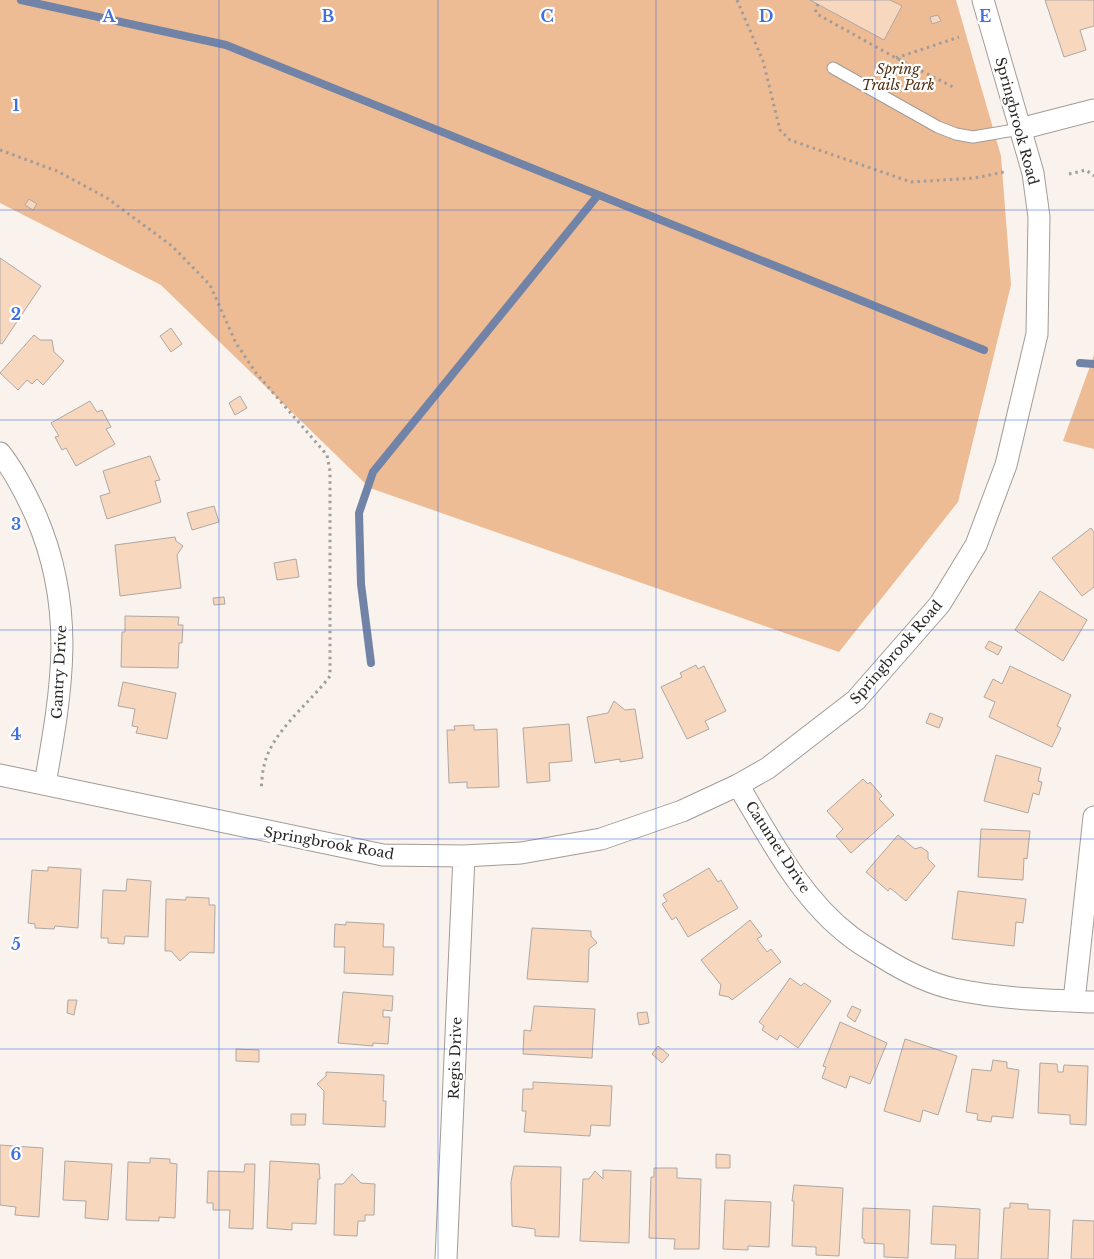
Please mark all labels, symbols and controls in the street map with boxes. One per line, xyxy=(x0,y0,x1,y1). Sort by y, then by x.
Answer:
text: A xyxy=(102,6,117,26)
text: B xyxy=(322,6,335,26)
text: C xyxy=(540,6,554,26)
text: D xyxy=(759,6,773,26)
text: E xyxy=(979,6,991,26)
street label: Springbrook Road xyxy=(991,55,1043,187)
park label: Spring Trails Park xyxy=(861,60,935,94)
text: 1 xyxy=(13,95,20,115)
text: 2 xyxy=(11,304,21,324)
text: 3 xyxy=(11,514,21,534)
street label: Springbrook Road xyxy=(846,596,946,708)
street label: Gantry Drive xyxy=(48,625,70,719)
text: 4 xyxy=(11,724,21,744)
street label: Catumet Drive xyxy=(742,798,814,896)
street label: Springbrook Road xyxy=(263,823,396,863)
text: 5 xyxy=(11,934,21,954)
street label: Regis Drive xyxy=(445,1016,465,1100)
text: 6 xyxy=(11,1144,22,1164)

